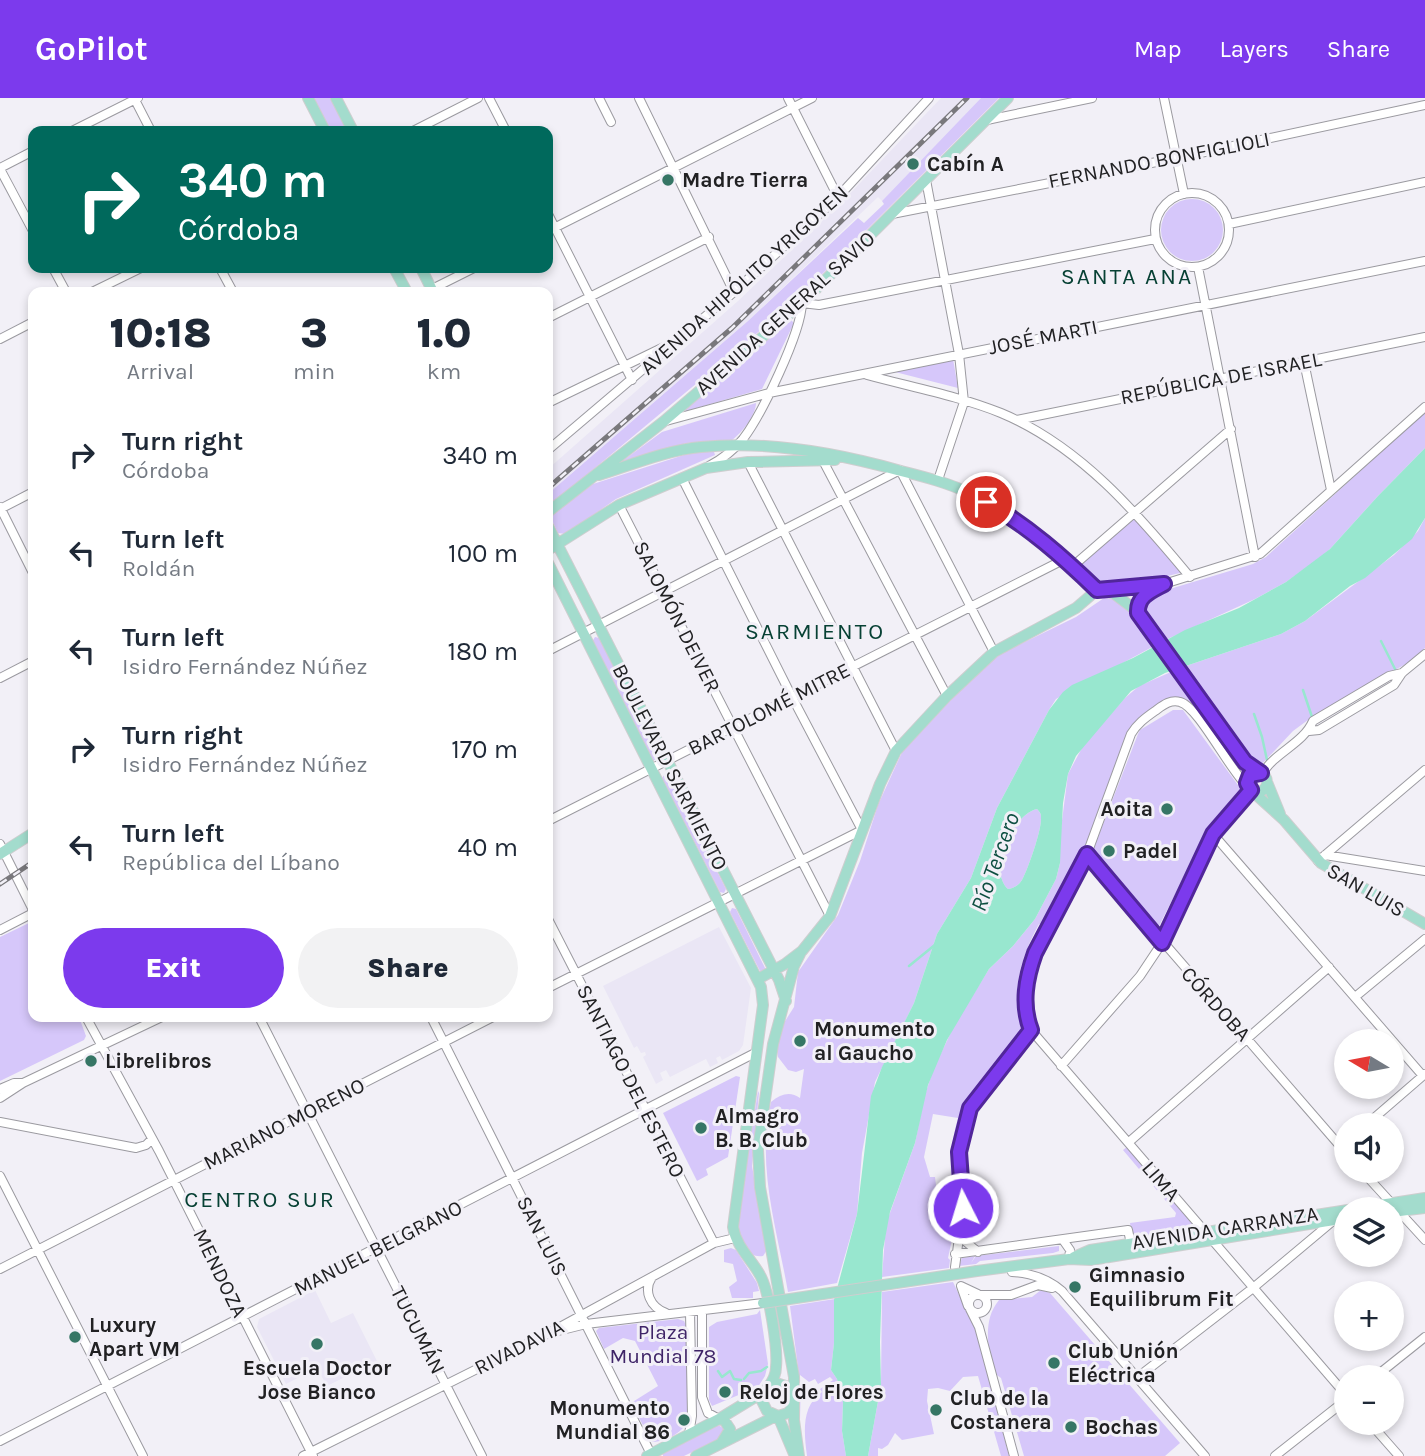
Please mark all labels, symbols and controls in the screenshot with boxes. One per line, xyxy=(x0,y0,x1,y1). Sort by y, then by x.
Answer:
text: GoPilot xyxy=(35,30,148,68)
text: Map xyxy=(1134,35,1182,63)
text: Layers xyxy=(1220,35,1289,63)
text: Share xyxy=(1327,35,1390,63)
street label: FERNANDO BONFIGLIOLI xyxy=(1046,127,1272,193)
text: 340 m xyxy=(178,152,328,209)
place label: Cabín A xyxy=(927,152,1004,176)
icon: right xyxy=(63,154,154,245)
marker: Cabín A xyxy=(905,156,921,172)
place label: Madre Tierra xyxy=(682,168,808,192)
marker: Madre Tierra xyxy=(660,172,676,188)
street label: AVENIDA HIPÓLITO YRIGOYEN xyxy=(635,180,853,380)
text: Córdoba xyxy=(178,211,300,248)
street label: AVENIDA GENERAL SAVIO xyxy=(690,226,880,400)
district label: SANTA ANA xyxy=(1061,263,1193,290)
text: 10:18 xyxy=(109,308,212,358)
text: 3 xyxy=(300,308,328,358)
text: 1.0 xyxy=(417,308,472,358)
street label: JOSÉ MARTI xyxy=(986,315,1100,359)
street label: REPÚBLICA DE ISRAEL xyxy=(1118,347,1324,409)
text: Arrival xyxy=(127,358,194,385)
text: min xyxy=(293,358,335,385)
text: km xyxy=(427,358,461,385)
text: Turn right xyxy=(122,426,243,457)
icon: right xyxy=(63,436,101,474)
text: 340 m xyxy=(442,440,518,471)
text: Córdoba xyxy=(122,457,209,484)
pin xyxy=(956,472,1016,532)
icon: arrive xyxy=(967,483,1005,521)
text: Turn left xyxy=(122,524,224,555)
icon: left xyxy=(63,534,101,572)
street label: SALOMÓN DEIVER xyxy=(628,537,726,697)
text: 100 m xyxy=(448,538,518,569)
text: Roldán xyxy=(122,555,195,582)
district label: SARMIENTO xyxy=(745,618,885,645)
text: Turn left xyxy=(122,622,224,653)
icon: left xyxy=(63,632,101,670)
text: 180 m xyxy=(448,636,518,667)
text: Isidro Fernández Núñez xyxy=(122,653,367,680)
street label: BARTOLOMÉ MITRE xyxy=(684,658,854,760)
street label: BOULEVARD SARMIENTO xyxy=(607,660,733,874)
text: Turn right xyxy=(122,720,243,751)
icon: right xyxy=(63,730,101,768)
text: 170 m xyxy=(451,734,518,765)
text: Isidro Fernández Núñez xyxy=(122,751,367,778)
place label: Aoita xyxy=(1101,797,1153,821)
marker: Aoita xyxy=(1159,801,1175,817)
water label: Río Tercero xyxy=(965,809,1025,915)
text: Turn left xyxy=(122,818,224,849)
icon: left xyxy=(63,828,101,866)
text: 40 m xyxy=(458,832,518,863)
place label: Padel xyxy=(1123,839,1178,863)
marker: Padel xyxy=(1101,843,1117,859)
text: República del Líbano xyxy=(122,849,340,876)
street label: SAN LUIS xyxy=(1323,858,1409,922)
button: Exit xyxy=(63,928,284,1008)
button: Share xyxy=(298,928,518,1008)
street label: CÓRDOBA xyxy=(1176,962,1256,1046)
street label: SANTIAGO DEL ESTERO xyxy=(572,981,690,1181)
place label: Monumento al Gaucho xyxy=(814,1017,935,1065)
north arrow xyxy=(1334,1029,1404,1099)
map controls xyxy=(1334,1029,1404,1435)
marker: Monumento al Gaucho xyxy=(792,1033,808,1049)
place label: Librelibros xyxy=(105,1049,212,1073)
marker: Librelibros xyxy=(83,1053,99,1069)
street label: MARIANO MORENO xyxy=(199,1073,369,1175)
place label: Almagro B. B. Club xyxy=(715,1104,808,1152)
button: sound xyxy=(1334,1113,1404,1183)
marker: Almagro B. B. Club xyxy=(693,1120,709,1136)
street label: LIMA xyxy=(1137,1156,1185,1206)
position arrow xyxy=(926,1171,1000,1245)
district label: CENTRO SUR xyxy=(184,1186,336,1213)
street label: SAN LUIS xyxy=(512,1192,572,1280)
street label: MANUEL BELGRANO xyxy=(290,1195,466,1301)
button: layers xyxy=(1334,1197,1404,1267)
street label: AVENIDA CARRANZA xyxy=(1130,1201,1320,1255)
street label: MENDOZA xyxy=(188,1225,252,1321)
place label: Gimnasio Equilibrum Fit xyxy=(1089,1263,1234,1312)
marker: Gimnasio Equilibrum Fit xyxy=(1067,1279,1083,1295)
button: + xyxy=(1334,1281,1404,1351)
street label: TUCUMÁN xyxy=(386,1282,450,1378)
place label: Luxury Apart VM xyxy=(89,1313,180,1361)
street label: RIVADAVIA xyxy=(470,1314,568,1380)
park label: Plaza Mundial 78 xyxy=(609,1320,717,1368)
marker: Luxury Apart VM xyxy=(67,1329,83,1345)
marker: Escuela Doctor Jose Bianco xyxy=(309,1336,325,1352)
place label: Club Unión Eléctrica xyxy=(1068,1339,1179,1387)
marker: Club Unión Eléctrica xyxy=(1046,1355,1062,1371)
place label: Escuela Doctor Jose Bianco xyxy=(243,1356,392,1404)
button: − xyxy=(1334,1365,1404,1435)
place label: Reloj de Flores xyxy=(739,1380,884,1404)
marker: Reloj de Flores xyxy=(717,1384,733,1400)
place label: Club de la Costanera xyxy=(950,1386,1052,1434)
place label: Monumento Mundial 86 xyxy=(549,1396,670,1444)
marker: Club de la Costanera xyxy=(928,1402,944,1418)
marker: Monumento Mundial 86 xyxy=(676,1412,692,1428)
place label: Bochas xyxy=(1085,1415,1158,1439)
marker: Bochas xyxy=(1063,1419,1079,1435)

